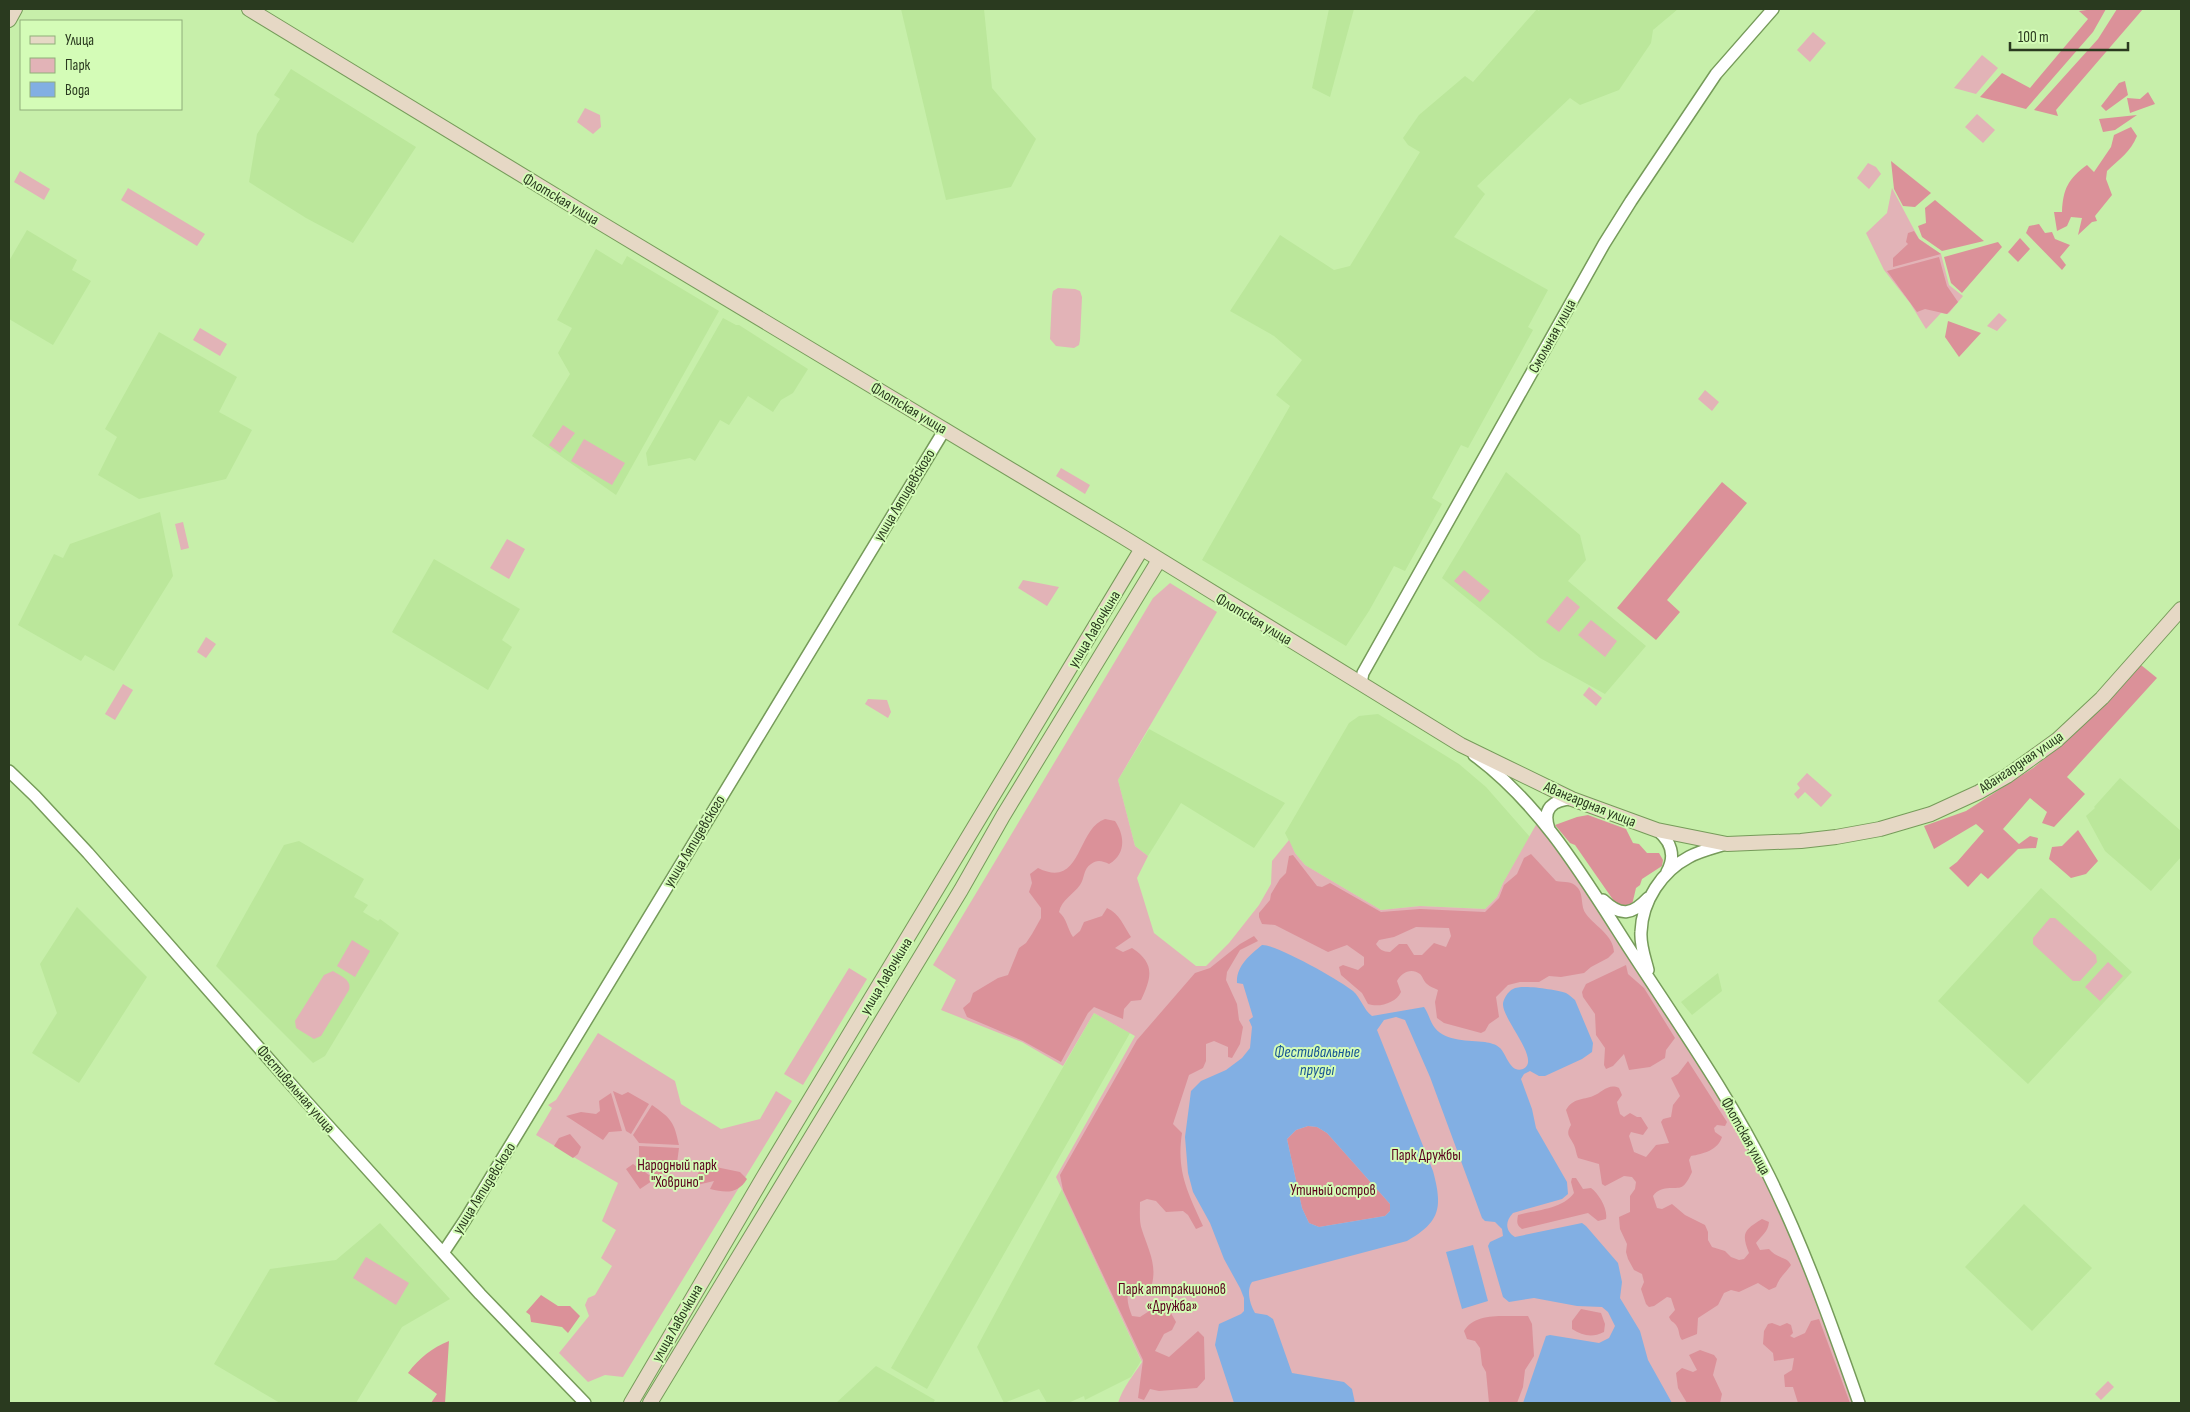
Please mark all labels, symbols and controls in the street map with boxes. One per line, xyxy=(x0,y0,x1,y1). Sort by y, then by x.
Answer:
legend xyxy=(20,20,182,110)
scale bar xyxy=(2010,20,2128,52)
text: 100 m xyxy=(2018,28,2049,47)
text: Улица xyxy=(65,31,94,50)
text: Парк xyxy=(65,56,91,75)
text: Вода xyxy=(65,81,90,100)
street label: Флотская улица xyxy=(519,169,603,230)
street label: Смольная улица xyxy=(1524,296,1581,376)
street label: Флотская улица xyxy=(867,378,951,439)
street label: улица Ляпидевского xyxy=(869,446,939,545)
street label: улица Лавочкина xyxy=(1064,587,1125,671)
street label: Флотская улица xyxy=(1212,589,1296,650)
street label: Авангардная улица xyxy=(1975,727,2067,798)
street label: Авангардная улица xyxy=(1540,777,1639,832)
street label: улица Ляпидевского xyxy=(659,792,729,891)
street label: улица Лавочкина xyxy=(856,934,917,1018)
street label: Фестивальная улица xyxy=(252,1042,339,1137)
water label: Фестивальные пруды xyxy=(1274,1043,1360,1080)
street label: Флотская улица xyxy=(1717,1094,1775,1178)
street label: улица Ляпидевского xyxy=(449,1139,520,1238)
park label: Парк Дружбы xyxy=(1391,1146,1461,1165)
park label: Народный парк "Ховрино" xyxy=(637,1156,717,1192)
park label: Утиный остров xyxy=(1290,1181,1376,1200)
park label: Парк аттракционов «Дружба» xyxy=(1118,1280,1226,1316)
street label: улица Лавочкина xyxy=(648,1281,707,1365)

